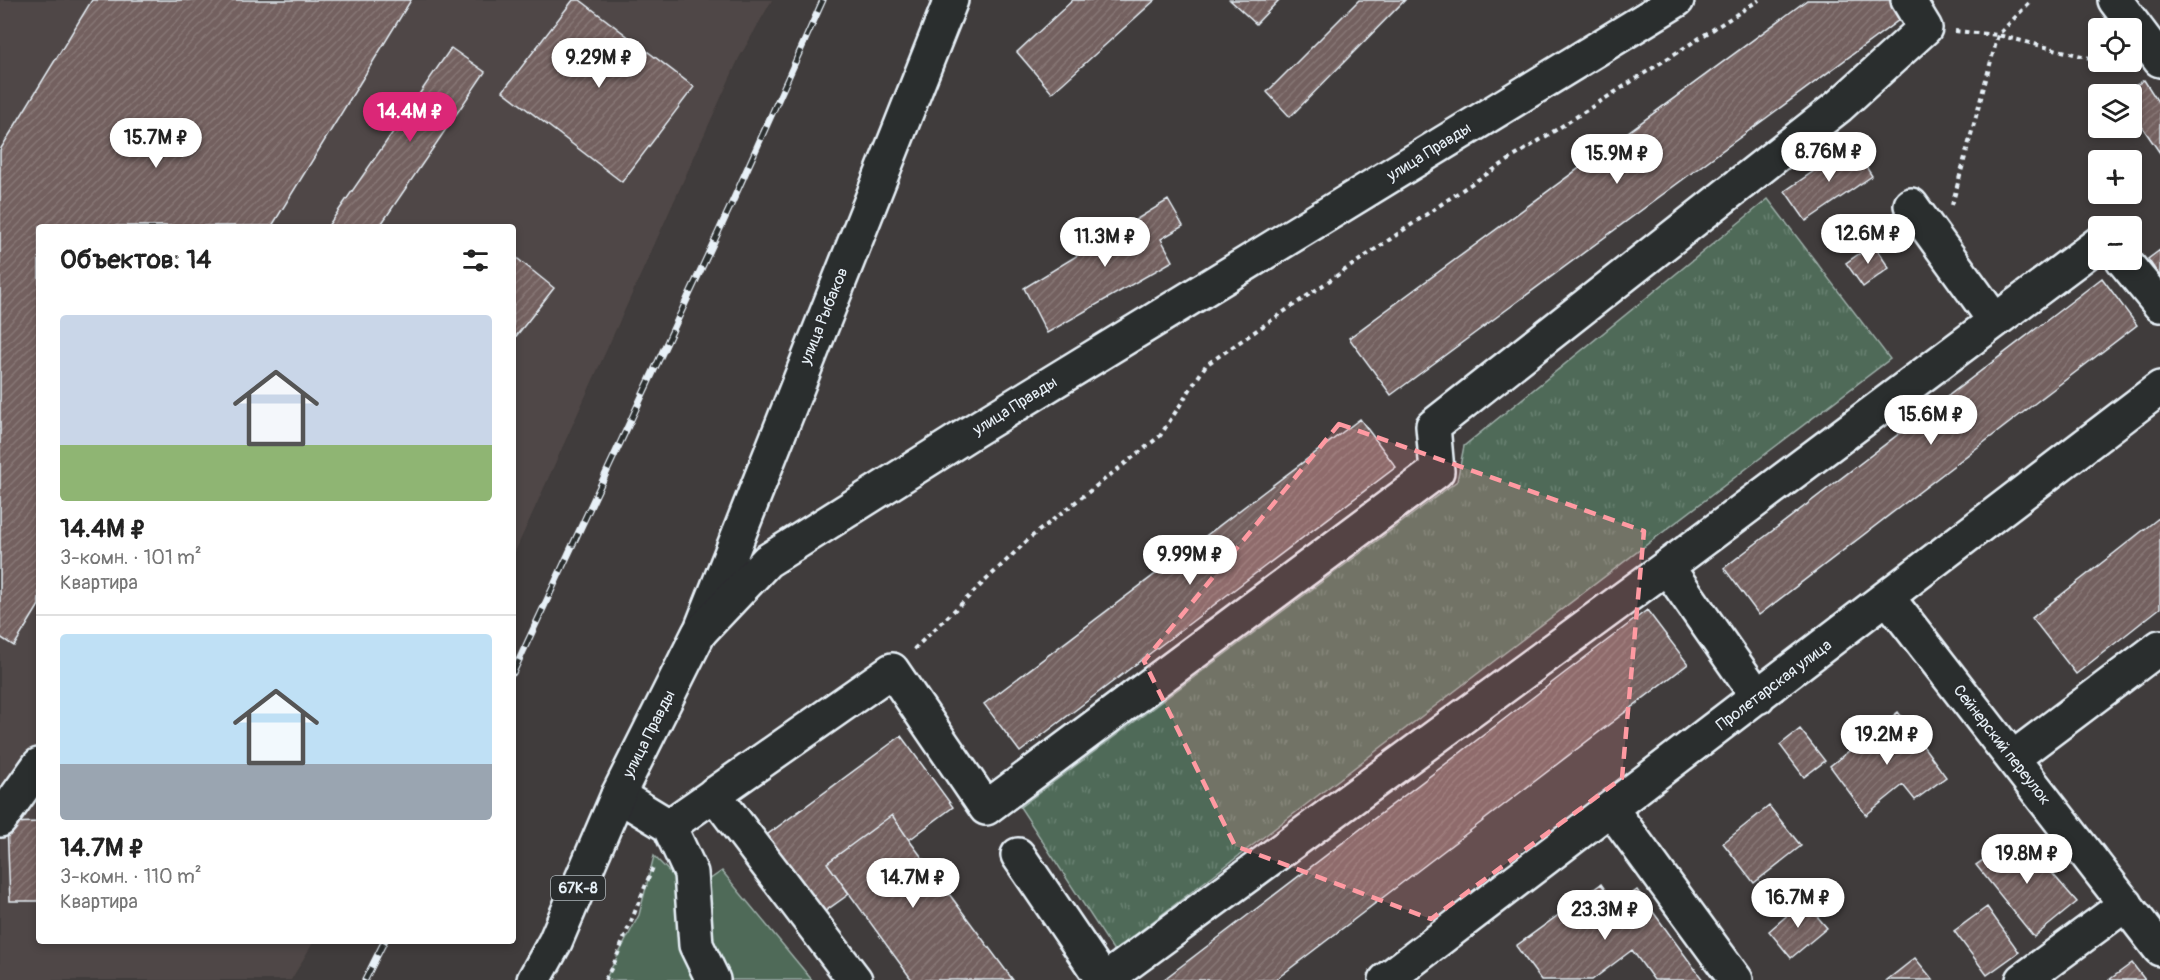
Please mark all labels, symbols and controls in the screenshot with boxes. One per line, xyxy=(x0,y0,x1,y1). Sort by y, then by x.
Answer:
map controls xyxy=(2088,18,2142,270)
button: locate xyxy=(2088,18,2142,72)
pin: 9.29M ₽ xyxy=(544,38,654,89)
text: 9.29M ₽ xyxy=(566,45,632,70)
button: layers xyxy=(2088,84,2142,138)
pin: 14.4M ₽ xyxy=(355,92,465,143)
text: 14.4M ₽ xyxy=(377,99,443,124)
pin: 15.7M ₽ xyxy=(101,118,211,169)
street label: улица Правды xyxy=(1382,118,1475,186)
text: 15.7M ₽ xyxy=(124,125,188,150)
pin: 8.76M ₽ xyxy=(1774,132,1884,183)
pin: 15.9M ₽ xyxy=(1562,134,1672,185)
text: 8.76M ₽ xyxy=(1795,139,1863,164)
text: 15.9M ₽ xyxy=(1585,141,1649,166)
button: + xyxy=(2088,150,2142,204)
pin: 12.6M ₽ xyxy=(1813,214,1923,265)
button: − xyxy=(2088,216,2142,270)
pin: 11.3M ₽ xyxy=(1050,217,1160,268)
text: 12.6M ₽ xyxy=(1835,221,1901,246)
text: 11.3M ₽ xyxy=(1074,224,1136,249)
text: Объектов: 14 xyxy=(60,244,211,276)
icon: filters xyxy=(459,244,492,277)
street label: улица Рыбаков xyxy=(795,265,853,368)
icon: home xyxy=(222,354,330,462)
street label: улица Правды xyxy=(968,372,1061,440)
pin: 15.6M ₽ xyxy=(1876,395,1986,446)
text: 15.6M ₽ xyxy=(1898,402,1964,427)
text: 14.4M ₽ xyxy=(60,513,146,545)
pin: 9.99M ₽ xyxy=(1135,535,1245,586)
text: 9.99M ₽ xyxy=(1157,542,1223,567)
text: 3-комн. · 101 m² xyxy=(60,545,202,570)
text: Квартира xyxy=(60,570,138,595)
street label: Пролетарская улица xyxy=(1712,635,1836,735)
icon: home xyxy=(222,673,330,781)
street label: Сейнерский переулок xyxy=(1949,681,2055,809)
street label: улица Правды xyxy=(618,687,680,782)
pin: 19.2M ₽ xyxy=(1832,715,1942,766)
text: 19.2M ₽ xyxy=(1855,722,1919,747)
text: 14.7M ₽ xyxy=(60,832,145,864)
pin: 19.8M ₽ xyxy=(1972,834,2082,885)
text: 19.8M ₽ xyxy=(1995,841,2059,866)
pin: 14.7M ₽ xyxy=(858,858,968,909)
text: 3-комн. · 110 m² xyxy=(60,864,202,889)
text: 14.7M ₽ xyxy=(880,865,946,890)
road number: 67К-8 xyxy=(551,876,605,900)
pin: 16.7M ₽ xyxy=(1743,878,1853,929)
text: 16.7M ₽ xyxy=(1765,885,1831,910)
text: Квартира xyxy=(60,889,138,914)
pin: 23.3M ₽ xyxy=(1550,890,1660,941)
text: 23.3M ₽ xyxy=(1571,897,1639,922)

